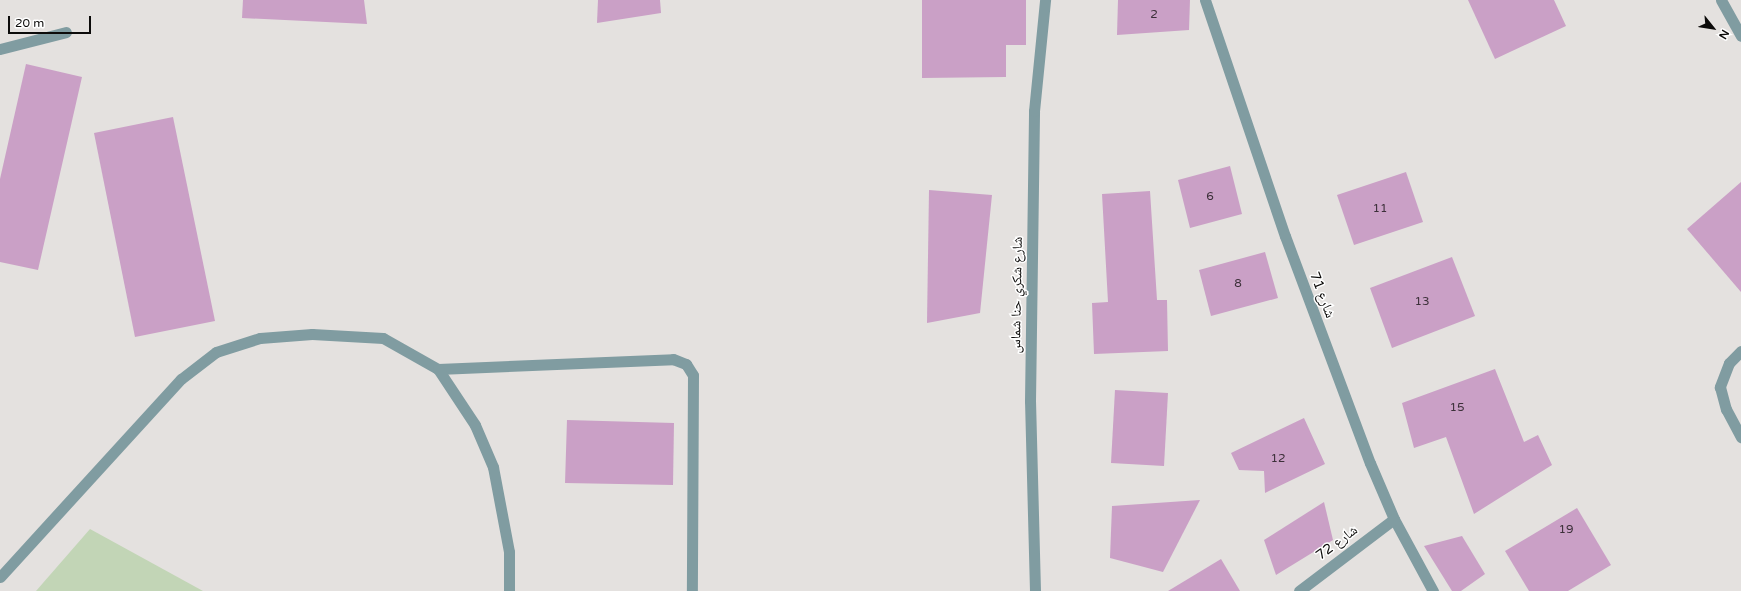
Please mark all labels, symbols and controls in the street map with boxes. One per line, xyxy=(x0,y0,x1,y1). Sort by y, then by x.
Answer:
scale bar xyxy=(10,8,93,34)
house number: 2 xyxy=(1150,8,1158,22)
north arrow xyxy=(1693,8,1733,48)
text: 20 m xyxy=(15,16,44,30)
text: N xyxy=(1716,27,1732,41)
house number: 6 xyxy=(1206,190,1214,204)
house number: 11 xyxy=(1372,202,1388,216)
street label: شارع شكري حنا شماس xyxy=(1008,236,1026,354)
street label: شارع 71 xyxy=(1306,270,1338,320)
house number: 8 xyxy=(1234,277,1242,291)
house number: 13 xyxy=(1414,295,1430,309)
house number: 15 xyxy=(1449,401,1465,415)
house number: 12 xyxy=(1270,452,1286,466)
street label: شارع 72 xyxy=(1313,522,1361,564)
house number: 19 xyxy=(1558,523,1574,537)

